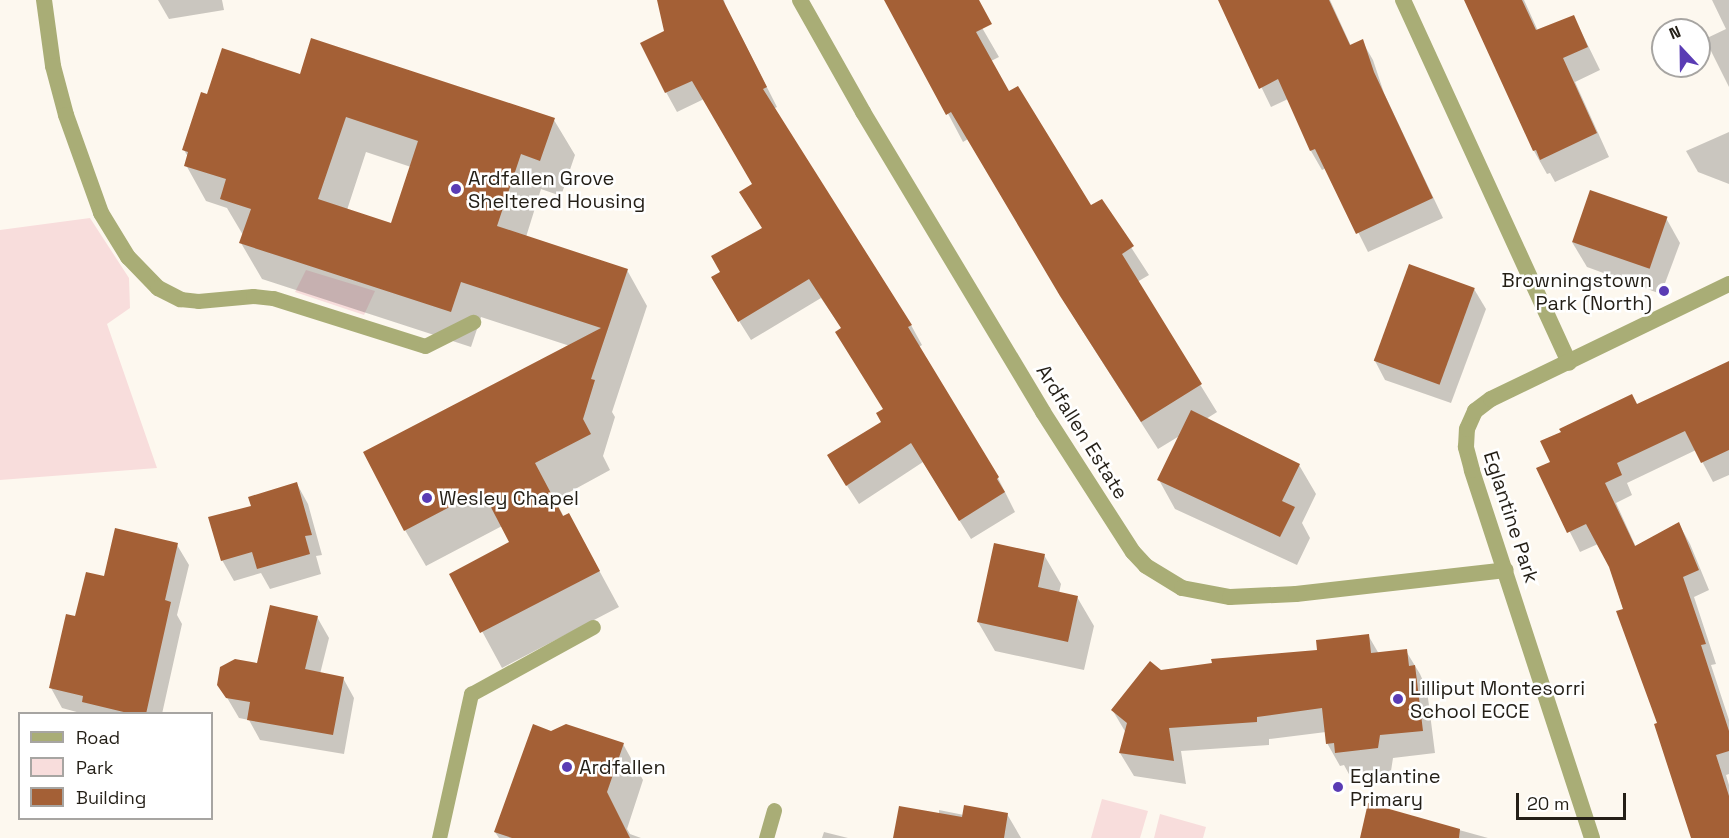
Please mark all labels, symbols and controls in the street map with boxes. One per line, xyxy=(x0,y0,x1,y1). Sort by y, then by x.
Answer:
north arrow xyxy=(1651,18,1711,78)
text: N xyxy=(1666,21,1684,44)
place label: Ardfallen Grove Sheltered Housing xyxy=(468,166,645,213)
marker: Ardfallen Grove Sheltered Housing xyxy=(449,182,463,196)
place label: Browningstown Park (North) xyxy=(1502,268,1652,315)
marker: Browningstown Park (North) xyxy=(1657,284,1671,298)
street label: Ardfallen Estate xyxy=(1031,360,1133,504)
street label: Eglantine Park xyxy=(1478,448,1544,586)
place label: Wesley Chapel xyxy=(439,486,579,510)
marker: Wesley Chapel xyxy=(420,491,434,505)
place label: Lilliput Montesorri School ECCE xyxy=(1410,676,1585,723)
marker: Lilliput Montesorri School ECCE xyxy=(1391,692,1405,706)
legend xyxy=(18,712,213,820)
text: Road xyxy=(76,726,120,749)
place label: Ardfallen xyxy=(579,755,666,779)
text: Park xyxy=(76,756,113,779)
marker: Ardfallen xyxy=(560,760,574,774)
place label: Eglantine Primary xyxy=(1350,764,1441,811)
marker: Eglantine Primary xyxy=(1331,780,1345,794)
scale bar xyxy=(1519,781,1628,819)
text: Building xyxy=(76,786,146,809)
text: 20 m xyxy=(1527,792,1570,815)

